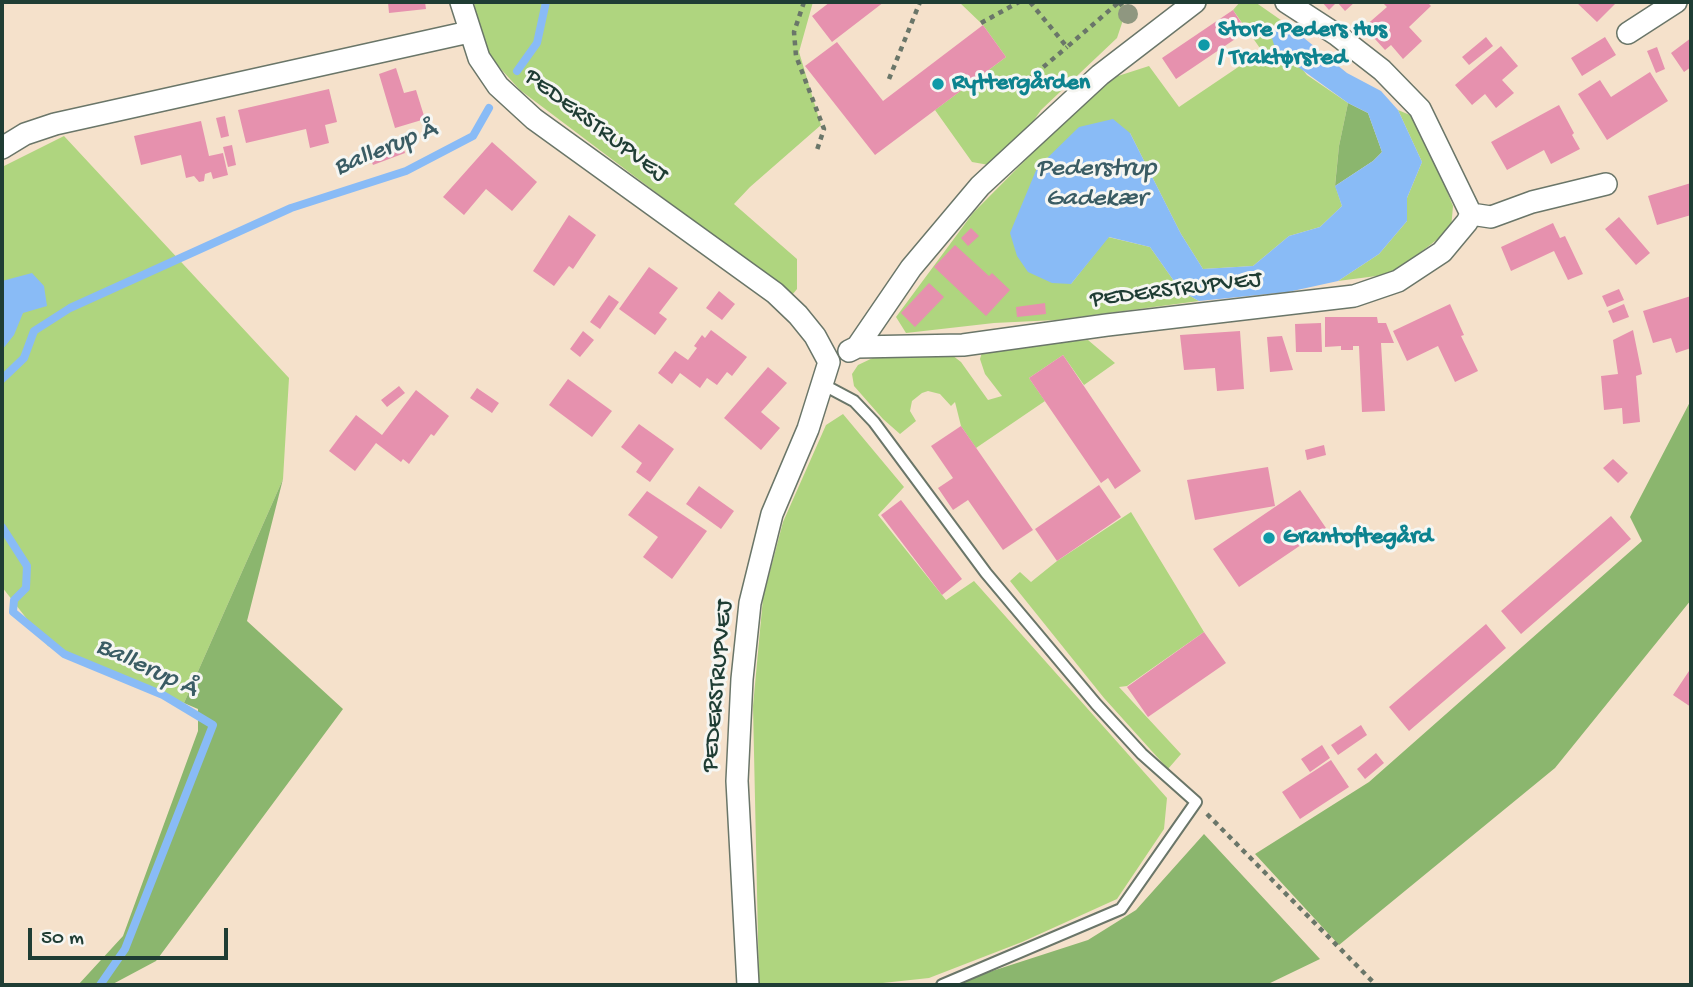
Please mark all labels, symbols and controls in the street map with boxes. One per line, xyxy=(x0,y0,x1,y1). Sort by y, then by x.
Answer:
place label: Store Peders Hus / Traktørsted xyxy=(1218,17,1387,73)
marker: Store Peders Hus / Traktørsted xyxy=(1196,37,1212,53)
street label: PEDERSTRUPVEJ xyxy=(517,64,673,190)
place label: Ryttergården xyxy=(952,70,1090,98)
marker: Ryttergården xyxy=(930,76,946,92)
water label: Ballerup Å xyxy=(330,115,442,185)
water label: Pederstrup Gadekær xyxy=(1036,154,1156,216)
street label: PEDERSTRUPVEJ xyxy=(1089,266,1263,316)
place label: Grantoftegård xyxy=(1283,524,1433,552)
marker: Grantoftegård xyxy=(1261,530,1277,546)
street label: PEDERSTRUPVEJ xyxy=(697,599,741,773)
water label: Ballerup Å xyxy=(90,632,202,706)
scale bar xyxy=(32,914,231,958)
text: 50 m xyxy=(41,927,84,952)

